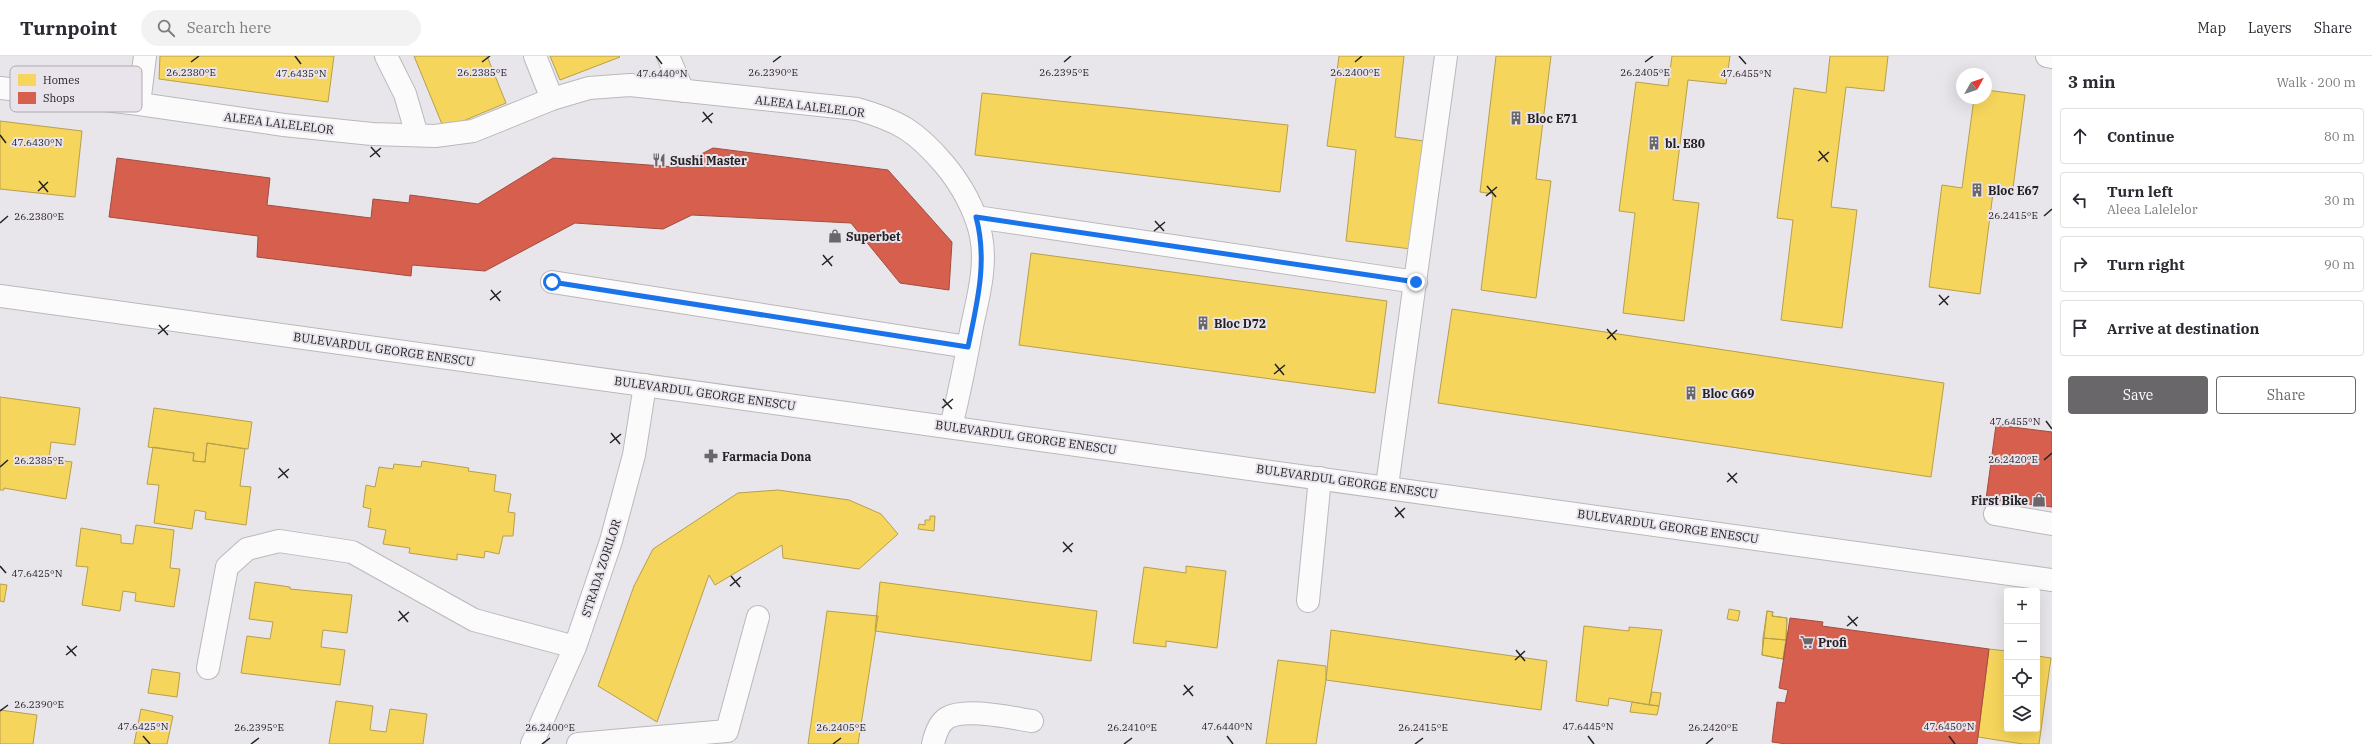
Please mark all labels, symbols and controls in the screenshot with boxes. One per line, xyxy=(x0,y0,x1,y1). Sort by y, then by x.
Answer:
search box xyxy=(141,10,421,46)
text: Turnpoint xyxy=(20,16,117,40)
icon: search xyxy=(155,17,177,39)
text: Search here xyxy=(187,18,271,37)
text: Map xyxy=(2198,19,2226,37)
text: Layers xyxy=(2248,19,2292,37)
text: Share xyxy=(2314,19,2352,37)
legend xyxy=(10,66,142,112)
text: 26.2380°E xyxy=(166,66,216,79)
text: 26.2385°E xyxy=(457,66,507,79)
text: 26.2390°E xyxy=(748,66,798,79)
text: 26.2395°E xyxy=(1039,66,1089,79)
text: 26.2400°E xyxy=(1330,66,1380,79)
text: 26.2405°E xyxy=(1620,66,1670,79)
text: 47.6435°N xyxy=(275,67,327,80)
text: 47.6440°N xyxy=(636,67,688,80)
text: 47.6455°N xyxy=(1720,67,1772,80)
north arrow xyxy=(1956,68,1992,104)
text: 3 min xyxy=(2068,71,2116,93)
text: Homes xyxy=(43,73,80,87)
text: Walk · 200 m xyxy=(2277,74,2356,91)
text: Shops xyxy=(43,91,75,105)
street label: ALEEA LALELELOR xyxy=(754,92,866,120)
street label: ALEEA LALELELOR xyxy=(223,109,335,137)
building icon: Bloc E71 xyxy=(1508,110,1524,126)
place label: Bloc E71 xyxy=(1527,111,1578,126)
icon: ahead xyxy=(2069,125,2091,147)
text: Continue xyxy=(2107,127,2174,146)
text: 80 m xyxy=(2324,128,2355,145)
building icon: bl. E80 xyxy=(1646,135,1662,151)
text: 47.6430°N xyxy=(11,136,63,149)
place label: bl. E80 xyxy=(1665,136,1705,151)
restaurant icon: Sushi Master xyxy=(651,152,667,168)
place label: Sushi Master xyxy=(670,153,747,168)
building icon: Bloc E67 xyxy=(1969,182,1985,198)
text: Turn left xyxy=(2107,182,2173,201)
place label: Bloc E67 xyxy=(1988,183,2039,198)
icon: left xyxy=(2069,189,2091,211)
text: 30 m xyxy=(2324,192,2355,209)
text: Aleea Lalelelor xyxy=(2107,201,2197,218)
text: 26.2415°E xyxy=(1988,209,2038,222)
text: 26.2380°E xyxy=(14,210,64,223)
shop icon: Superbet xyxy=(827,228,843,244)
place label: Superbet xyxy=(846,229,901,244)
icon: right xyxy=(2069,253,2091,275)
text: Turn right xyxy=(2107,255,2185,274)
text: 90 m xyxy=(2324,256,2355,273)
route start xyxy=(543,273,561,291)
route end xyxy=(1407,273,1425,291)
building icon: Bloc D72 xyxy=(1195,315,1211,331)
place label: Bloc D72 xyxy=(1214,316,1266,331)
icon: arrive xyxy=(2069,317,2091,339)
text: Arrive at destination xyxy=(2107,319,2259,338)
street label: BULEVARDUL GEORGE ENESCU xyxy=(292,329,476,369)
street label: BULEVARDUL GEORGE ENESCU xyxy=(613,373,797,413)
button: Save xyxy=(2068,376,2208,414)
button: Share xyxy=(2216,376,2356,414)
building icon: Bloc G69 xyxy=(1683,385,1699,401)
place label: Bloc G69 xyxy=(1702,386,1754,401)
text: 47.6455°N xyxy=(1989,415,2041,428)
street label: BULEVARDUL GEORGE ENESCU xyxy=(934,417,1118,457)
pharmacy icon: Farmacia Dona xyxy=(703,448,719,464)
place label: Farmacia Dona xyxy=(722,449,812,464)
text: 26.2420°E xyxy=(1988,453,2038,466)
text: 26.2385°E xyxy=(14,454,64,467)
street label: BULEVARDUL GEORGE ENESCU xyxy=(1255,461,1439,501)
shop icon: First Bike xyxy=(2031,492,2047,508)
place label: First Bike xyxy=(1971,493,2028,508)
street label: BULEVARDUL GEORGE ENESCU xyxy=(1576,506,1760,546)
street label: STRADA ZORILOR xyxy=(578,517,624,619)
text: 47.6425°N xyxy=(11,567,63,580)
map controls xyxy=(2004,588,2040,732)
button: + xyxy=(2004,588,2040,624)
button: − xyxy=(2004,624,2040,660)
supermarket icon: Profi xyxy=(1799,634,1815,650)
place label: Profi xyxy=(1818,635,1847,650)
button: locate xyxy=(2004,660,2040,696)
button: layers xyxy=(2004,696,2040,732)
text: 26.2390°E xyxy=(14,698,64,711)
text: 47.6425°N xyxy=(117,720,169,733)
text: 47.6440°N xyxy=(1201,720,1253,733)
text: 47.6445°N xyxy=(1562,720,1614,733)
text: 47.6450°N xyxy=(1923,720,1975,733)
text: 26.2395°E xyxy=(234,721,284,734)
text: 26.2400°E xyxy=(525,721,575,734)
text: 26.2405°E xyxy=(816,721,866,734)
text: 26.2410°E xyxy=(1107,721,1157,734)
text: 26.2415°E xyxy=(1398,721,1448,734)
text: 26.2420°E xyxy=(1688,721,1738,734)

